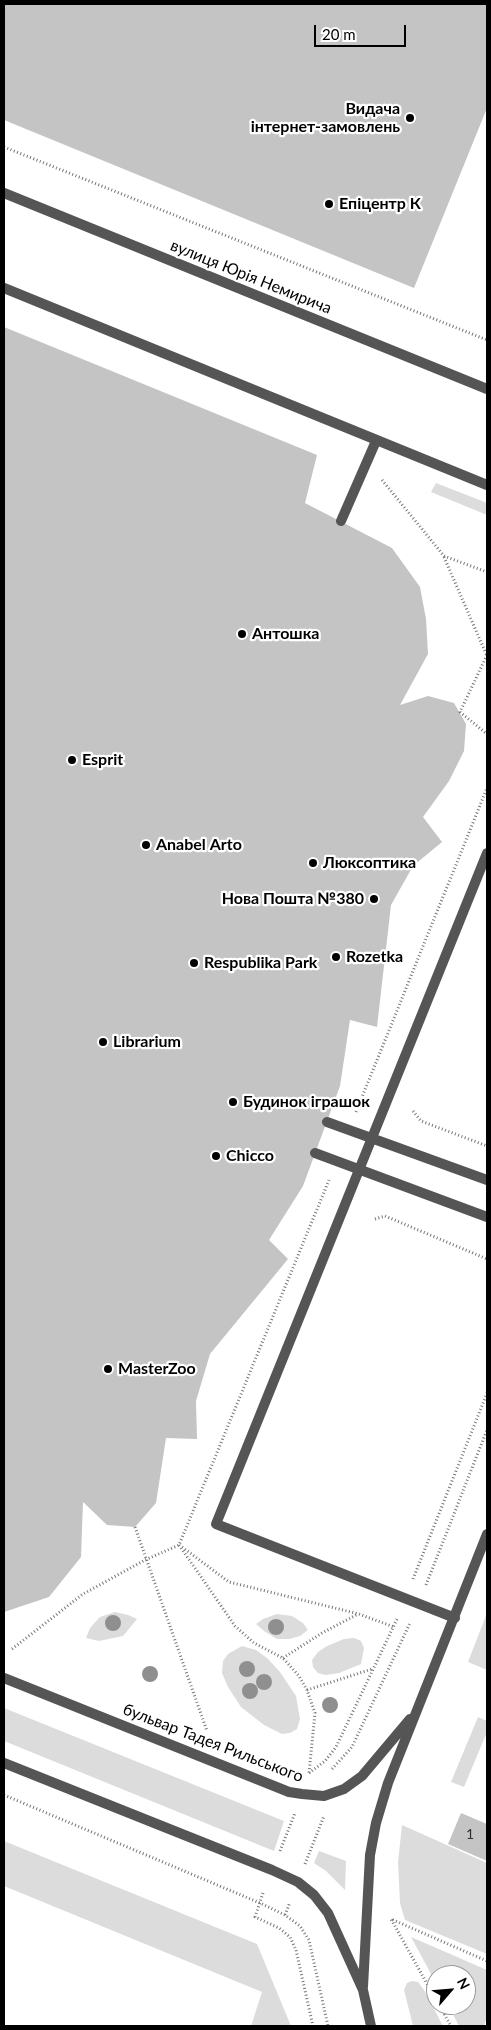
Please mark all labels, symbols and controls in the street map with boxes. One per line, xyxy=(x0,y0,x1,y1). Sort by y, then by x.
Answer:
scale bar xyxy=(316,15,408,47)
text: 20 m xyxy=(322,25,356,43)
place label: Видача інтернет-замовлень xyxy=(251,99,400,137)
marker: Видача інтернет-замовлень xyxy=(404,112,416,124)
place label: Епіцентр К xyxy=(339,194,421,214)
marker: Епіцентр К xyxy=(323,198,335,210)
street label: вулиця Юрія Немирича xyxy=(168,236,334,318)
place label: Антошка xyxy=(252,624,319,644)
marker: Антошка xyxy=(236,628,248,640)
place label: Esprit xyxy=(82,750,123,770)
marker: Esprit xyxy=(66,754,78,766)
place label: Anabel Arto xyxy=(156,835,242,855)
marker: Anabel Arto xyxy=(140,839,152,851)
place label: Люксоптика xyxy=(323,853,416,873)
marker: Люксоптика xyxy=(307,857,319,869)
place label: Нова Пошта №380 xyxy=(222,889,364,909)
marker: Нова Пошта №380 xyxy=(368,893,380,905)
place label: Rozetka xyxy=(346,947,403,967)
marker: Rozetka xyxy=(330,951,342,963)
place label: Respublika Park xyxy=(204,953,317,973)
marker: Respublika Park xyxy=(188,957,200,969)
place label: Librarium xyxy=(113,1032,181,1052)
marker: Librarium xyxy=(97,1036,109,1048)
place label: Будинок іграшок xyxy=(243,1092,370,1112)
marker: Будинок іграшок xyxy=(227,1096,239,1108)
place label: Chicco xyxy=(226,1146,274,1166)
marker: Chicco xyxy=(210,1150,222,1162)
place label: MasterZoo xyxy=(118,1359,196,1379)
marker: MasterZoo xyxy=(102,1363,114,1375)
street label: бульвар Тадея Рильського xyxy=(120,1700,306,1786)
house number: 1 xyxy=(466,1826,474,1842)
north arrow xyxy=(426,1965,476,2015)
text: N xyxy=(454,1975,474,1992)

